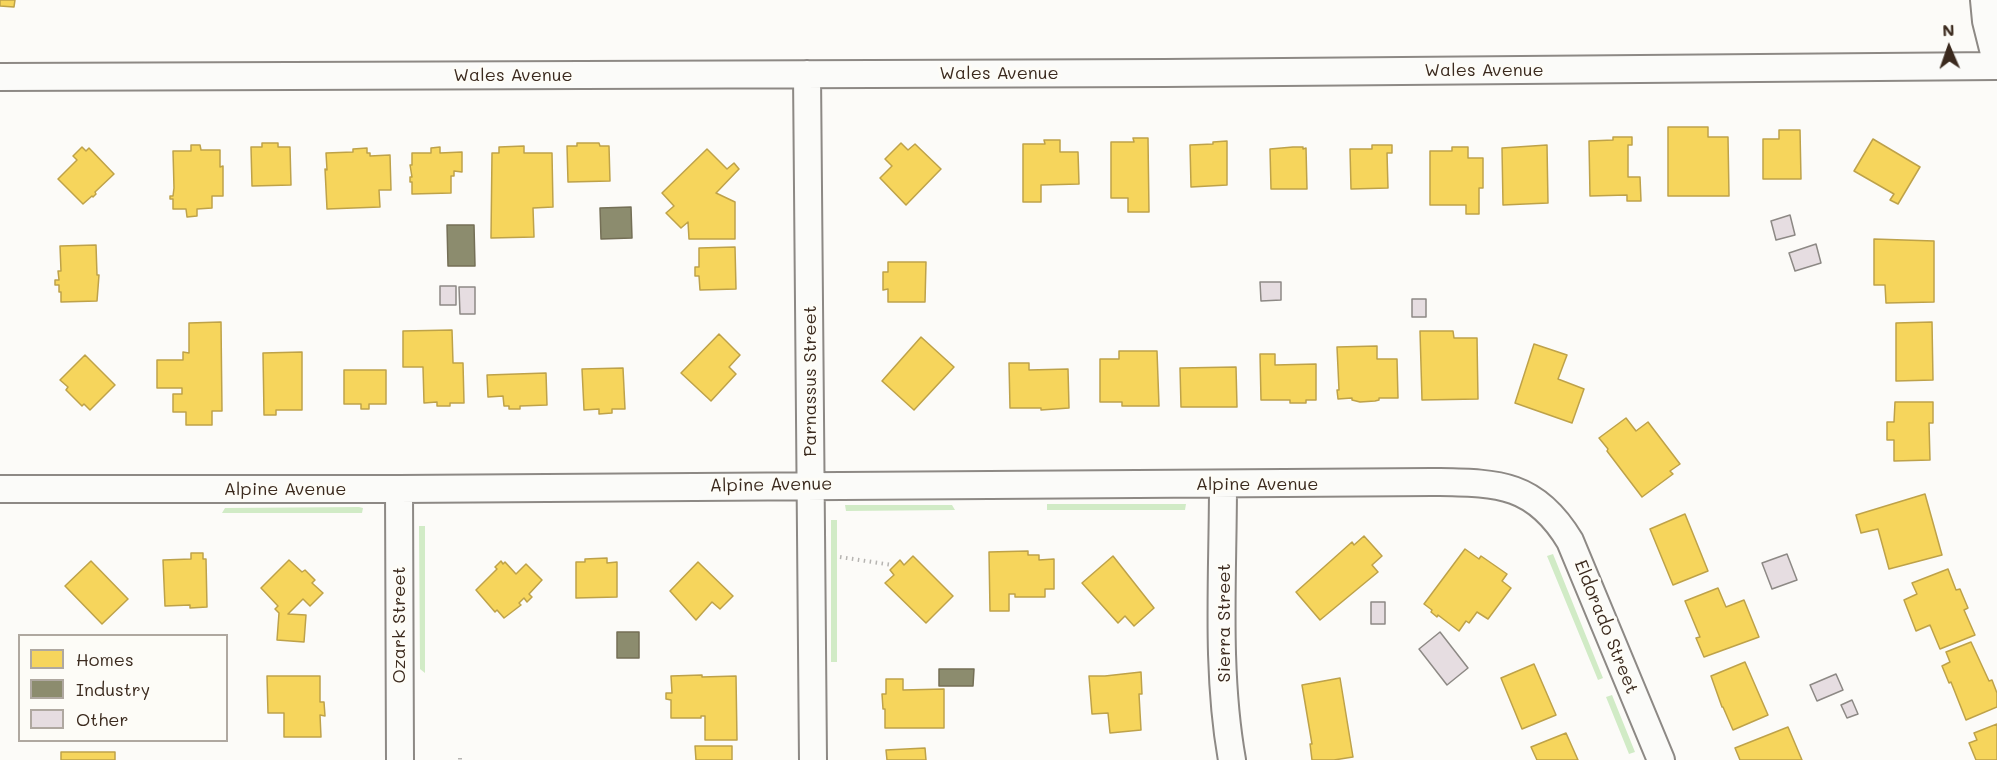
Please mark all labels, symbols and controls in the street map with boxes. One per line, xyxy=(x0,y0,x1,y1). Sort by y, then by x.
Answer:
north arrow xyxy=(1919,18,1979,78)
text: N xyxy=(1942,19,1955,40)
street label: Wales Avenue xyxy=(1424,59,1544,81)
street label: Wales Avenue xyxy=(939,62,1059,84)
street label: Wales Avenue xyxy=(453,64,573,86)
street label: Parnassus Street xyxy=(799,305,821,457)
street label: Alpine Avenue xyxy=(709,473,833,497)
street label: Alpine Avenue xyxy=(1196,473,1318,495)
street label: Alpine Avenue xyxy=(224,478,346,500)
street label: Eldorado Street xyxy=(1569,557,1643,697)
street label: Sierra Street xyxy=(1213,563,1235,683)
street label: Ozark Street xyxy=(388,566,410,684)
legend xyxy=(18,634,228,742)
text: Homes xyxy=(76,647,134,671)
text: Industry xyxy=(76,677,150,701)
text: Other xyxy=(76,707,129,731)

